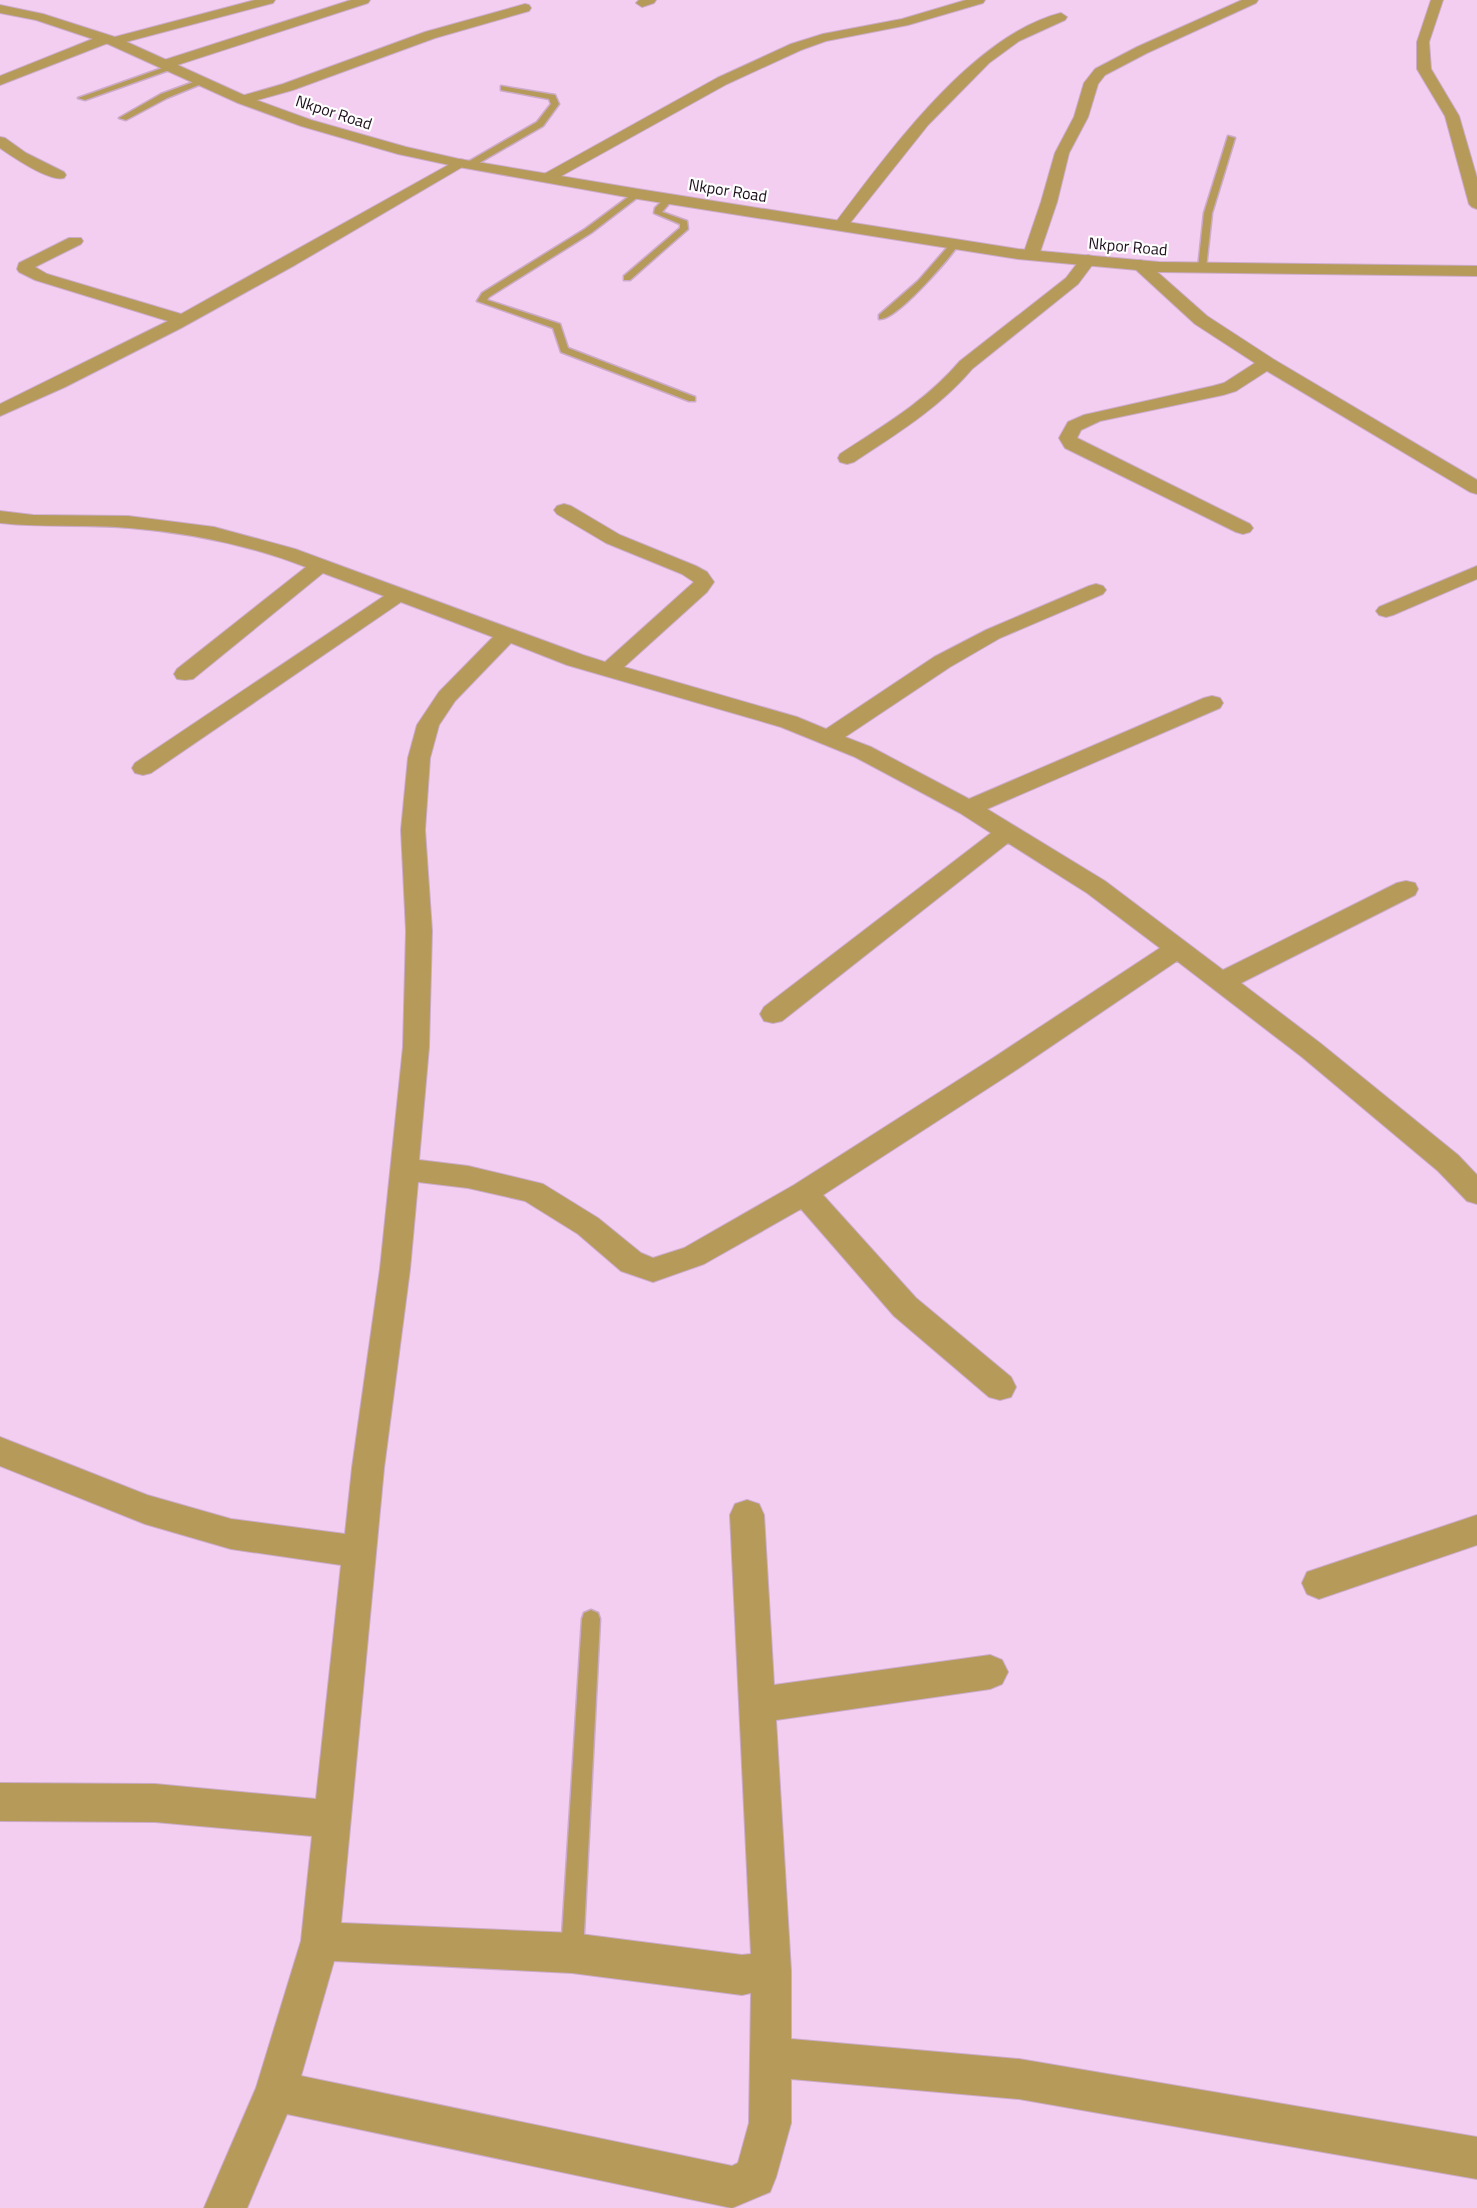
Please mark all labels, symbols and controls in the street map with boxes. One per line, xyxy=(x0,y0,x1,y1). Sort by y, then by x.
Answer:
street label: Nkpor Road xyxy=(293,88,375,136)
street label: Nkpor Road xyxy=(687,172,769,208)
street label: Nkpor Road xyxy=(1088,231,1168,261)

